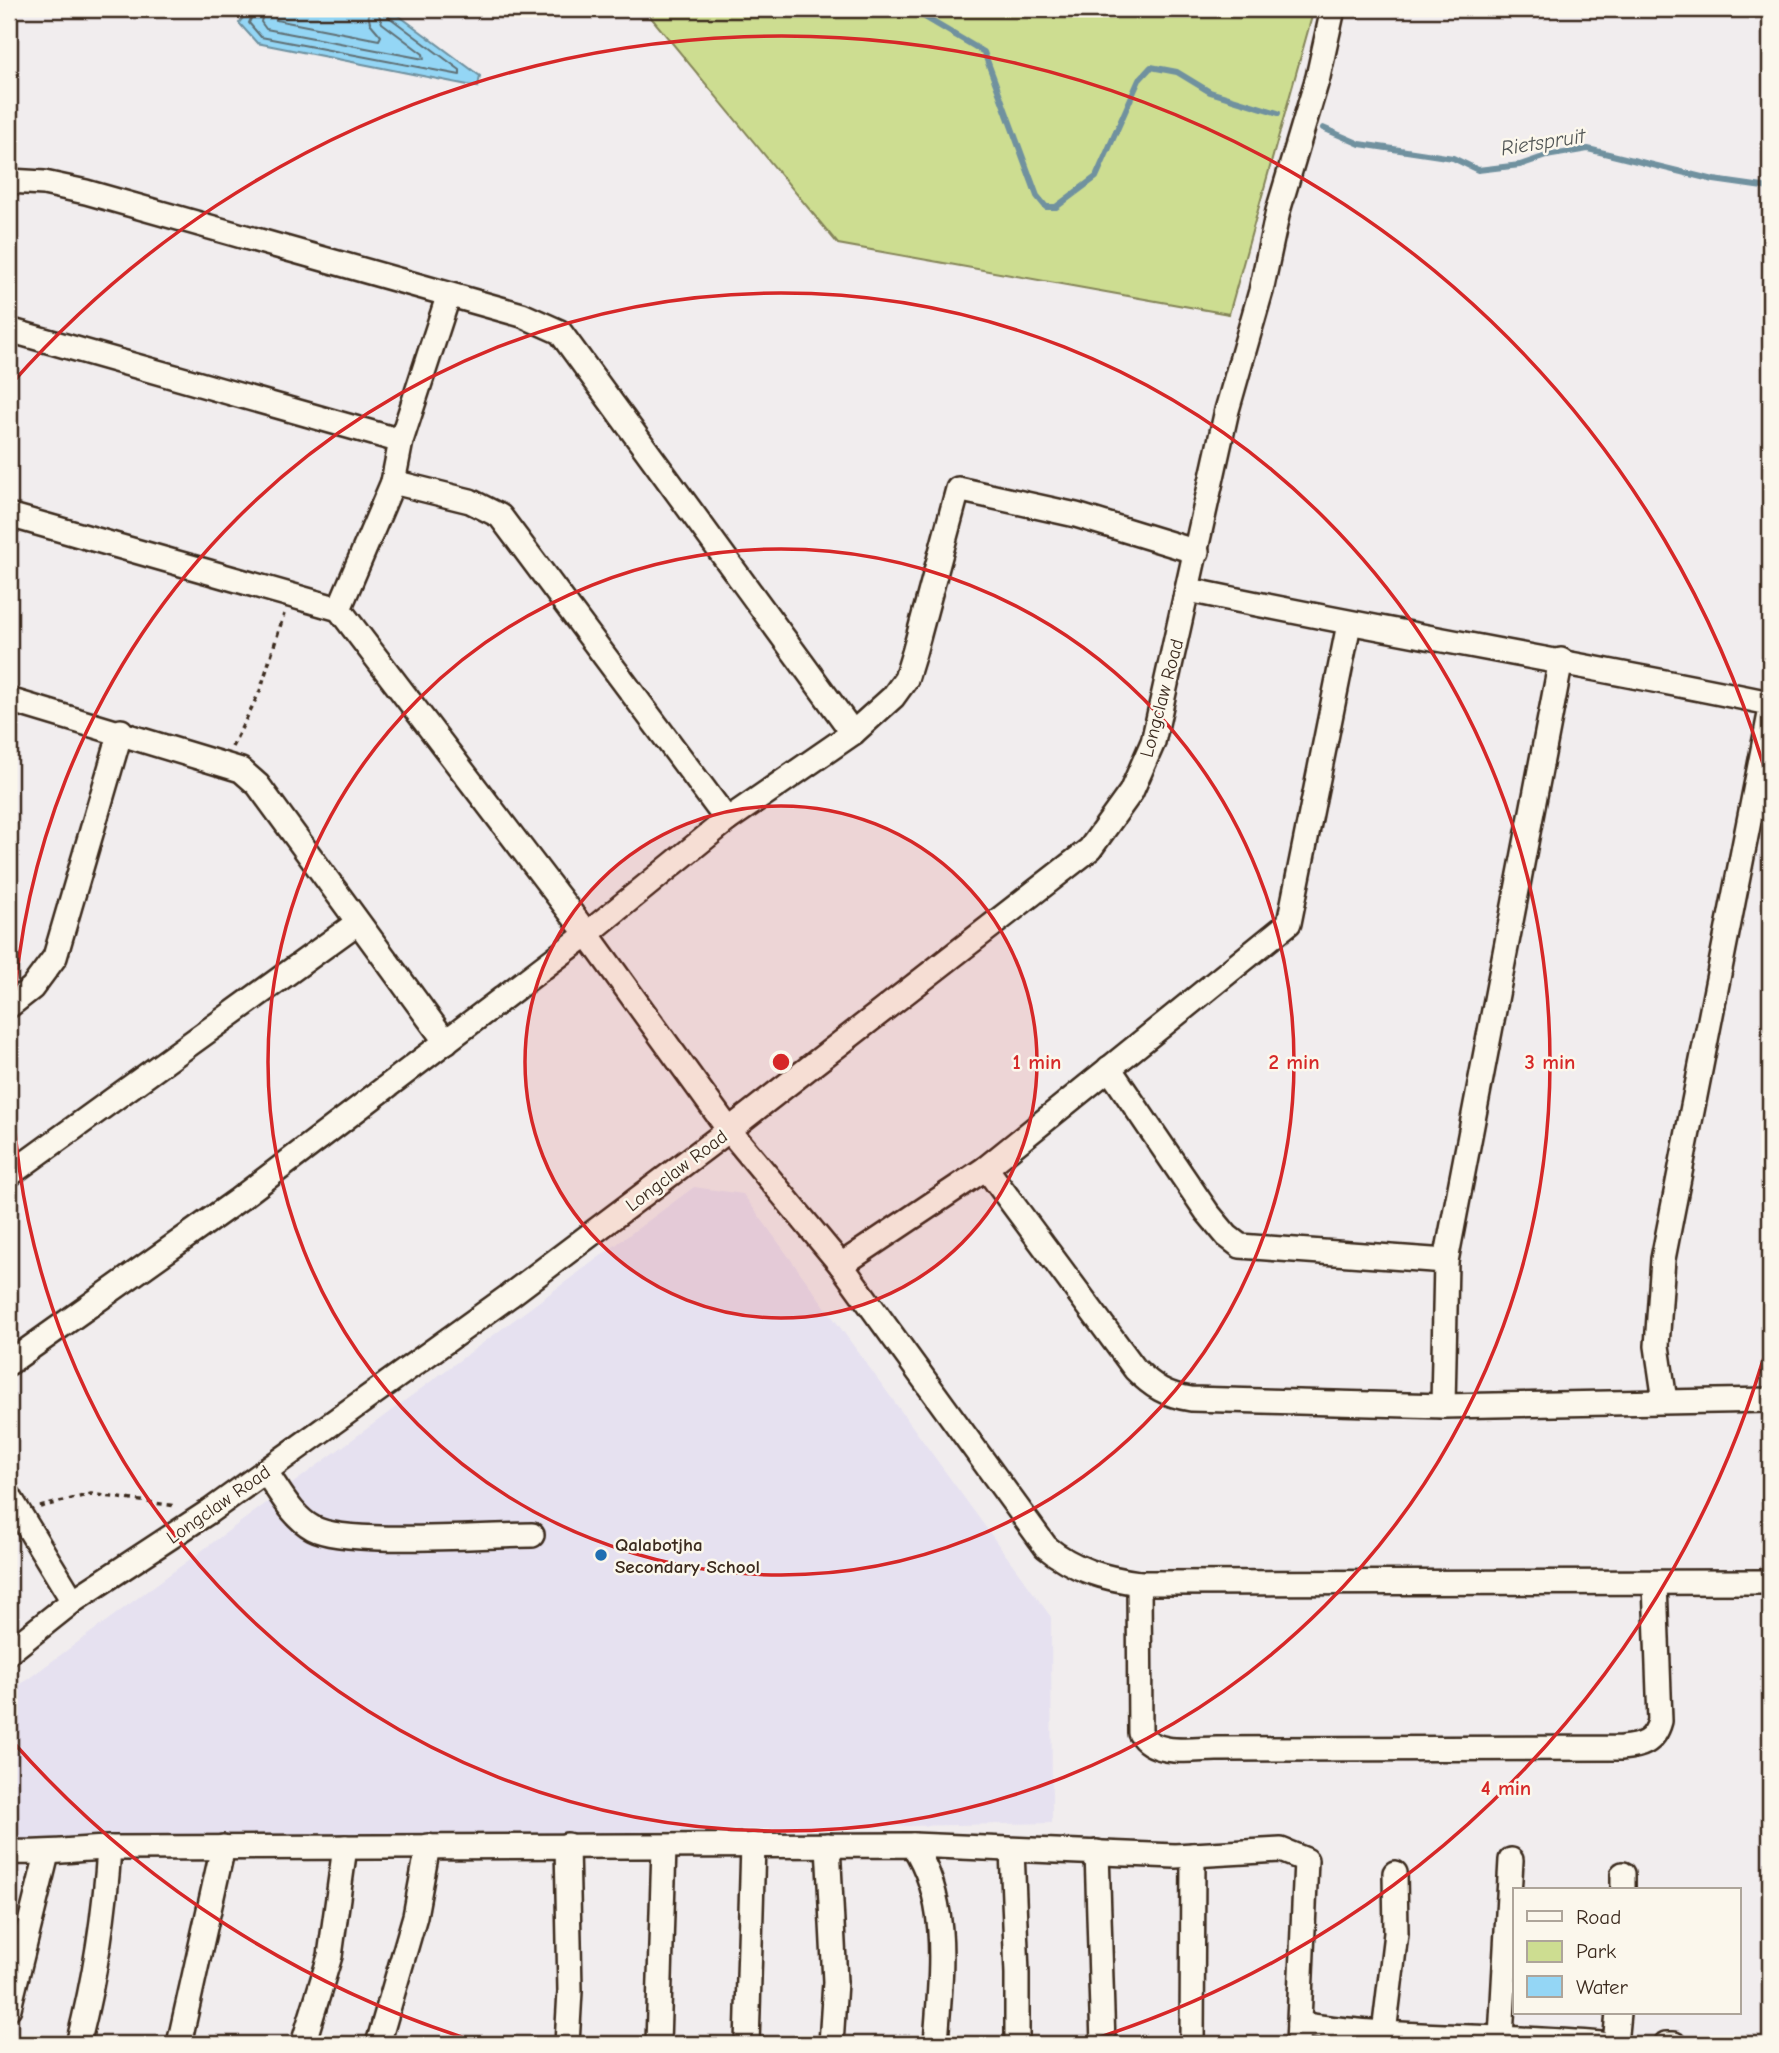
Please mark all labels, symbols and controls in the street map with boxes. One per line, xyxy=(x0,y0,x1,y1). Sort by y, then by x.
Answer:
water label: Rietspruit xyxy=(1499,123,1588,161)
street label: Longclaw Road xyxy=(1136,637,1188,760)
centre of rings xyxy=(769,1050,793,1074)
text: 1 min xyxy=(1013,1050,1061,1074)
text: 2 min xyxy=(1268,1050,1320,1074)
text: 3 min xyxy=(1524,1050,1576,1074)
street label: Longclaw Road xyxy=(621,1125,732,1216)
street label: Longclaw Road xyxy=(162,1461,275,1549)
place label: Qalabotjha Secondary School xyxy=(615,1534,760,1578)
marker: Qalabotjha Secondary School xyxy=(593,1547,609,1563)
text: 4 min xyxy=(1481,1776,1531,1800)
legend xyxy=(1513,1888,1740,2014)
text: Road xyxy=(1576,1905,1621,1929)
text: Park xyxy=(1576,1939,1616,1963)
text: Water xyxy=(1576,1975,1629,1999)

